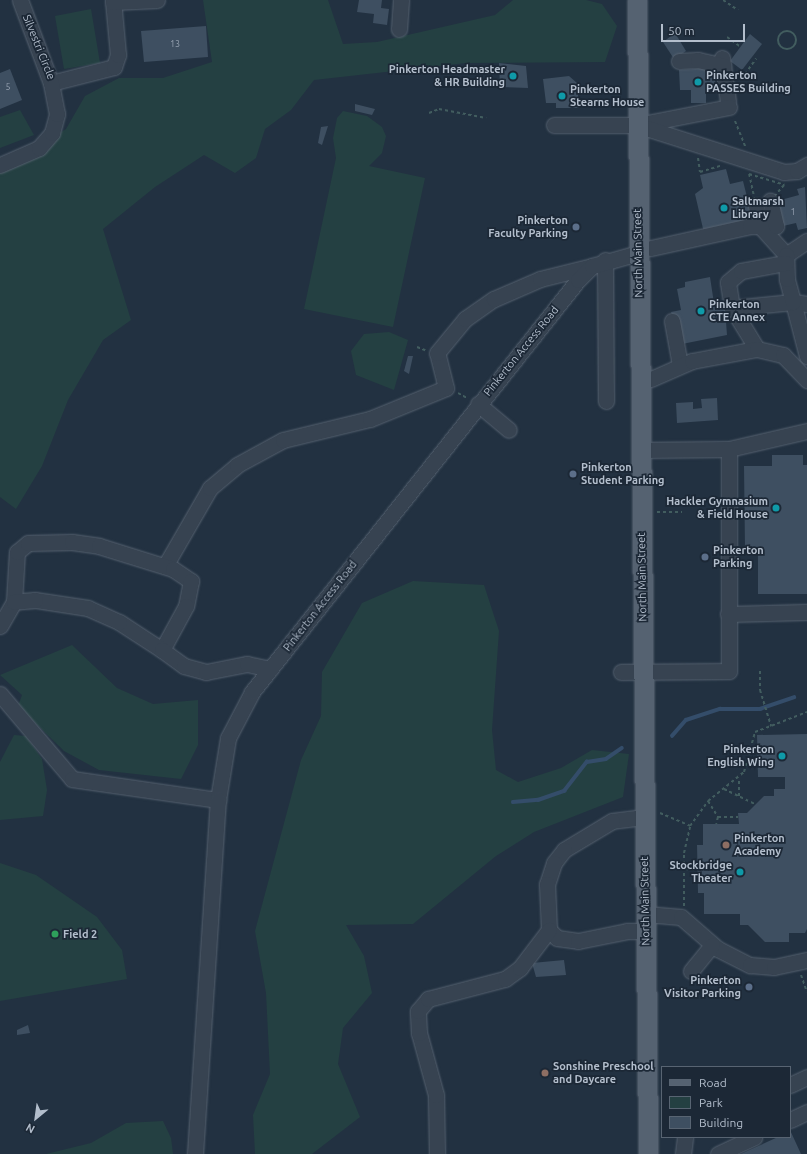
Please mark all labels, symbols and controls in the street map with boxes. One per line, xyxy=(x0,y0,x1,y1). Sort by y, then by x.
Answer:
street label: Silvestri Circle xyxy=(20,13,58,81)
scale bar xyxy=(663,16,747,42)
text: 50 m xyxy=(668,24,695,37)
house number: 13 xyxy=(170,39,180,49)
place label: Pinkerton Headmaster & HR Building xyxy=(389,63,505,89)
place label: Pinkerton PASSES Building xyxy=(706,69,791,95)
marker: Pinkerton Headmaster & HR Building xyxy=(508,71,518,81)
marker: Pinkerton PASSES Building xyxy=(693,77,703,87)
house number: 5 xyxy=(5,82,11,92)
place label: Pinkerton Stearns House xyxy=(570,83,644,109)
marker: Pinkerton Stearns House xyxy=(557,91,567,101)
place label: Saltmarsh Library xyxy=(732,195,784,221)
marker: Saltmarsh Library xyxy=(719,203,729,213)
house number: 1 xyxy=(790,207,796,217)
street label: North Main Street xyxy=(631,208,645,298)
place label: Pinkerton Faculty Parking xyxy=(488,214,568,240)
marker: Pinkerton Faculty Parking xyxy=(571,222,581,232)
place label: Pinkerton CTE Annex xyxy=(709,298,765,324)
street label: Pinkerton Access Road xyxy=(481,304,561,398)
marker: Pinkerton CTE Annex xyxy=(696,306,706,316)
place label: Pinkerton Student Parking xyxy=(581,461,665,487)
marker: Pinkerton Student Parking xyxy=(568,469,578,479)
place label: Hackler Gymnasium & Field House xyxy=(666,495,768,521)
marker: Hackler Gymnasium & Field House xyxy=(771,503,781,513)
street label: North Main Street xyxy=(635,532,649,622)
place label: Pinkerton Parking xyxy=(713,544,764,570)
marker: Pinkerton Parking xyxy=(700,552,710,562)
street label: Pinkerton Access Road xyxy=(280,558,360,654)
place label: Pinkerton English Wing xyxy=(707,743,774,769)
marker: Pinkerton English Wing xyxy=(777,751,787,761)
place label: Pinkerton Academy xyxy=(734,832,785,858)
marker: Pinkerton Academy xyxy=(721,840,731,850)
street label: North Main Street xyxy=(638,856,652,946)
place label: Stockbridge Theater xyxy=(669,859,732,885)
marker: Stockbridge Theater xyxy=(735,867,745,877)
place label: Field 2 xyxy=(63,927,97,941)
marker: Field 2 xyxy=(50,929,60,939)
place label: Pinkerton Visitor Parking xyxy=(664,974,741,1000)
marker: Pinkerton Visitor Parking xyxy=(744,982,754,992)
place label: Sonshine Preschool and Daycare xyxy=(553,1060,654,1086)
legend xyxy=(661,1066,791,1138)
marker: Sonshine Preschool and Daycare xyxy=(540,1068,550,1078)
text: Road xyxy=(699,1076,727,1089)
text: Park xyxy=(699,1096,723,1109)
north arrow xyxy=(16,1098,56,1138)
text: Building xyxy=(699,1116,743,1129)
text: N xyxy=(24,1121,37,1136)

